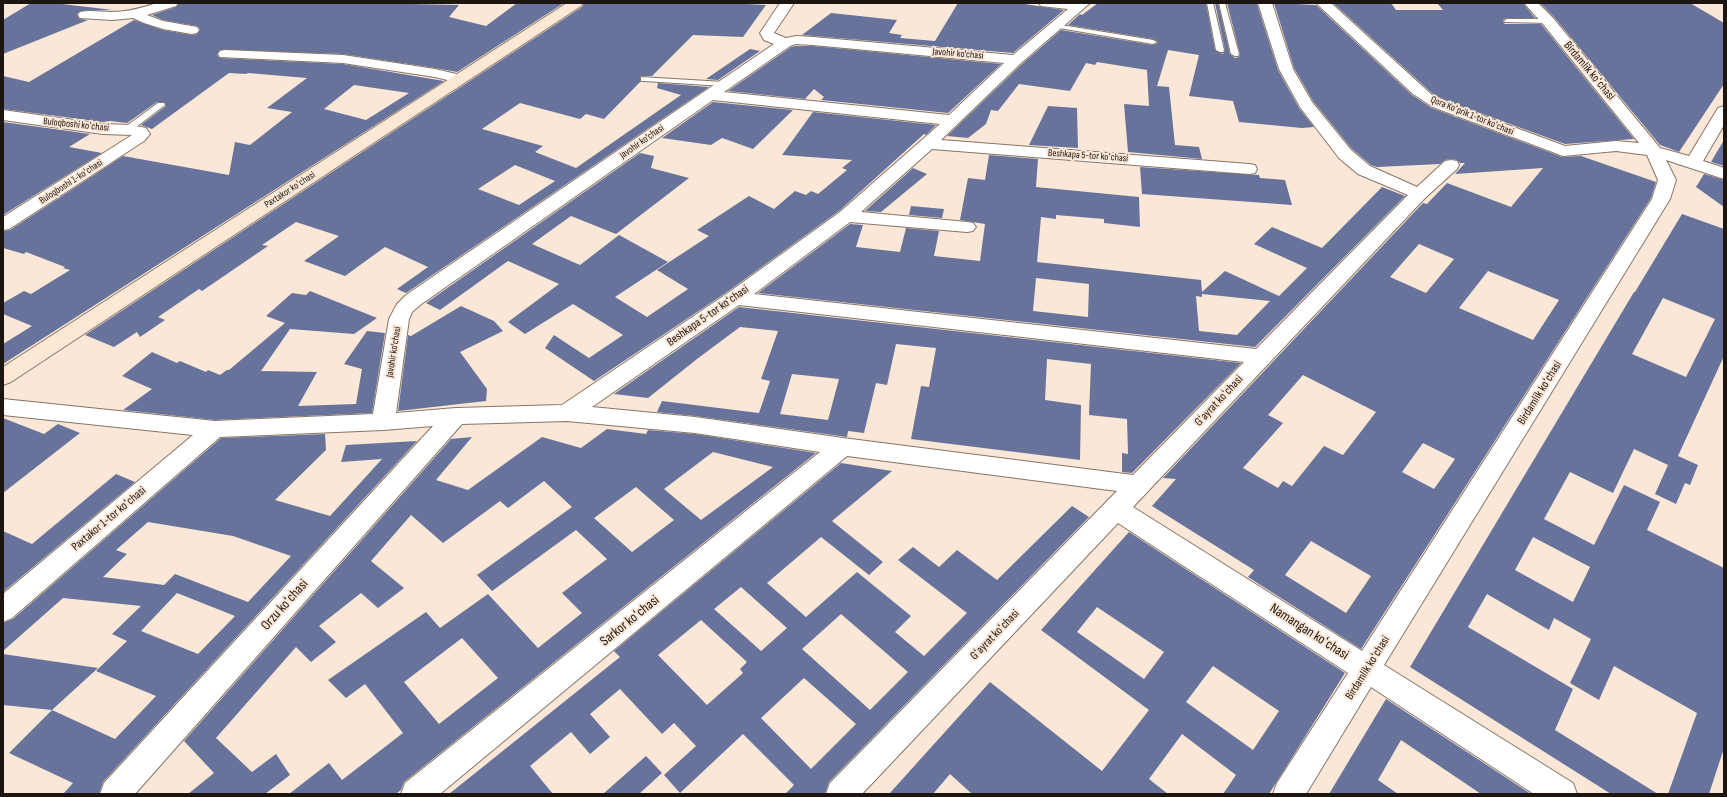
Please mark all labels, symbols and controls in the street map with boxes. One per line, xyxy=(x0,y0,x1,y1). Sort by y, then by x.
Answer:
street label: Birdamlik koʻchasi xyxy=(1560,39,1618,103)
street label: Javohir ko'chasi xyxy=(932,46,984,62)
street label: Qora Koʻprik 1-tor koʻchasi xyxy=(1429,94,1515,138)
street label: Buloqboshi koʻchasi xyxy=(43,116,109,134)
street label: Javohir ko'chasi xyxy=(618,122,666,162)
street label: Beshkapa 5-tor koʻchasi xyxy=(1047,147,1129,165)
street label: Buloqboshi 1-koʻchasi xyxy=(37,157,105,207)
street label: Paxtakor koʻchasi xyxy=(262,169,318,211)
street label: Beshkapa 5-tor koʻchasi xyxy=(664,282,752,350)
street label: Javohir ko'chasi xyxy=(384,326,404,378)
street label: Birdamlik koʻchasi xyxy=(1515,358,1565,428)
street label: Gʻayrat koʻchasi xyxy=(1192,373,1246,429)
street label: Paxtakor 1-tor koʻchasi xyxy=(69,484,149,554)
street label: Orzu koʻchasi xyxy=(258,576,312,634)
street label: Sarkor koʻchasi xyxy=(597,592,663,650)
street label: Namangan koʻchasi xyxy=(1266,600,1352,664)
street label: Gʻayrat koʻchasi xyxy=(967,607,1023,663)
street label: Birdamlik koʻchasi xyxy=(1343,633,1393,703)

